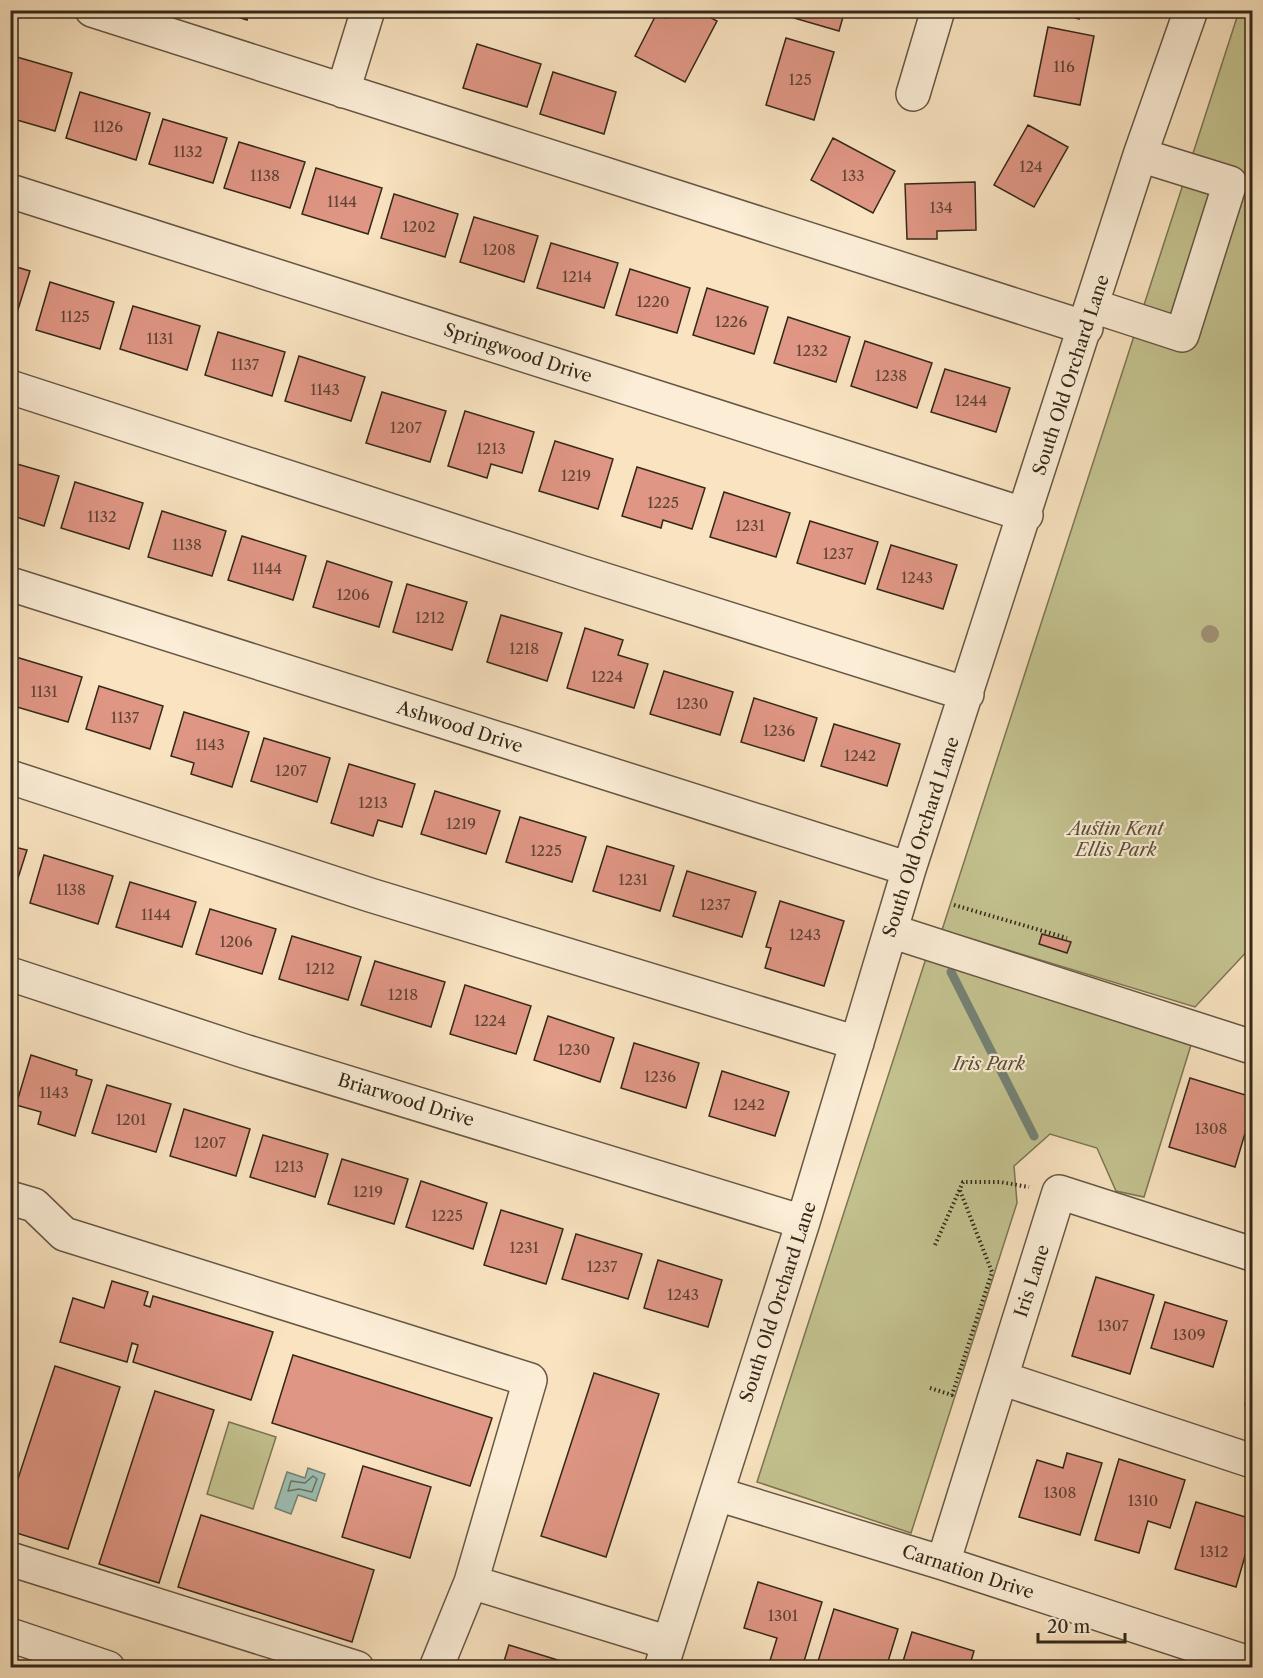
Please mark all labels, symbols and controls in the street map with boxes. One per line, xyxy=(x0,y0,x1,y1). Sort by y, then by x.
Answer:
house number: 116 xyxy=(1053,57,1075,76)
house number: 125 xyxy=(788,70,812,89)
house number: 1126 xyxy=(93,117,123,136)
house number: 1132 xyxy=(173,142,203,161)
house number: 124 xyxy=(1019,157,1043,176)
house number: 1138 xyxy=(250,166,280,185)
house number: 133 xyxy=(842,166,864,185)
house number: 1144 xyxy=(327,192,357,211)
house number: 134 xyxy=(929,198,953,217)
house number: 1202 xyxy=(402,217,436,236)
house number: 1208 xyxy=(482,240,516,259)
house number: 1214 xyxy=(562,267,592,286)
street label: South Old Orchard Lane xyxy=(1028,272,1114,478)
house number: 1220 xyxy=(636,292,670,311)
house number: 1125 xyxy=(60,307,90,326)
house number: 1226 xyxy=(715,312,747,331)
street label: Springwood Drive xyxy=(441,319,595,387)
house number: 1131 xyxy=(146,329,174,348)
house number: 1232 xyxy=(796,341,828,360)
house number: 1137 xyxy=(231,355,260,374)
house number: 1238 xyxy=(875,366,907,385)
house number: 1143 xyxy=(310,380,340,399)
house number: 1244 xyxy=(955,391,987,410)
house number: 1207 xyxy=(390,418,423,437)
house number: 1213 xyxy=(476,439,506,458)
house number: 1219 xyxy=(561,466,591,485)
house number: 1225 xyxy=(647,493,679,512)
house number: 1132 xyxy=(87,507,117,526)
house number: 1231 xyxy=(735,516,765,535)
house number: 1138 xyxy=(172,535,202,554)
house number: 1237 xyxy=(823,544,854,563)
house number: 1144 xyxy=(252,559,282,578)
house number: 1243 xyxy=(901,568,933,587)
house number: 1206 xyxy=(336,585,370,604)
house number: 1212 xyxy=(415,608,445,627)
house number: 1218 xyxy=(509,639,539,658)
house number: 1224 xyxy=(591,667,623,686)
house number: 1131 xyxy=(30,682,58,701)
house number: 1230 xyxy=(676,694,708,713)
street label: Ashwood Drive xyxy=(393,696,526,758)
house number: 1137 xyxy=(111,708,140,727)
house number: 1236 xyxy=(763,721,795,740)
street label: South Old Orchard Lane xyxy=(878,734,964,940)
house number: 1143 xyxy=(195,735,225,754)
house number: 1242 xyxy=(844,746,876,765)
house number: 1207 xyxy=(275,761,308,780)
house number: 1213 xyxy=(358,793,388,812)
house number: 1219 xyxy=(446,814,476,833)
park label: Austin Kent Ellis Park xyxy=(1065,818,1165,861)
house number: 1225 xyxy=(530,841,562,860)
house number: 1231 xyxy=(618,870,648,889)
house number: 1138 xyxy=(56,880,86,899)
house number: 1237 xyxy=(700,895,731,914)
house number: 1144 xyxy=(141,905,171,924)
house number: 1243 xyxy=(789,925,821,944)
house number: 1206 xyxy=(219,932,253,951)
house number: 1212 xyxy=(305,959,335,978)
house number: 1218 xyxy=(388,985,418,1004)
house number: 1224 xyxy=(474,1011,506,1030)
house number: 1230 xyxy=(558,1040,590,1059)
park label: Iris Park xyxy=(951,1053,1026,1075)
house number: 1236 xyxy=(644,1067,676,1086)
street label: Briarwood Drive xyxy=(335,1069,477,1131)
house number: 1143 xyxy=(39,1083,69,1102)
house number: 1242 xyxy=(733,1095,765,1114)
house number: 1201 xyxy=(116,1110,147,1129)
house number: 1308 xyxy=(1195,1119,1228,1138)
house number: 1207 xyxy=(194,1133,227,1152)
house number: 1213 xyxy=(274,1157,304,1176)
house number: 1219 xyxy=(353,1182,383,1201)
street label: South Old Orchard Lane xyxy=(735,1199,821,1405)
house number: 1225 xyxy=(431,1206,463,1225)
house number: 1231 xyxy=(509,1238,539,1257)
street label: Iris Lane xyxy=(1010,1242,1054,1320)
house number: 1237 xyxy=(587,1257,618,1276)
house number: 1243 xyxy=(667,1285,699,1304)
house number: 1307 xyxy=(1097,1316,1129,1335)
house number: 1309 xyxy=(1173,1325,1205,1344)
house number: 1308 xyxy=(1044,1483,1077,1502)
house number: 1310 xyxy=(1128,1491,1158,1510)
street label: Carnation Drive xyxy=(899,1540,1037,1604)
house number: 1312 xyxy=(1199,1542,1229,1561)
house number: 1301 xyxy=(768,1606,799,1625)
scale bar xyxy=(1038,1606,1125,1644)
text: 20 m xyxy=(1047,1616,1091,1638)

